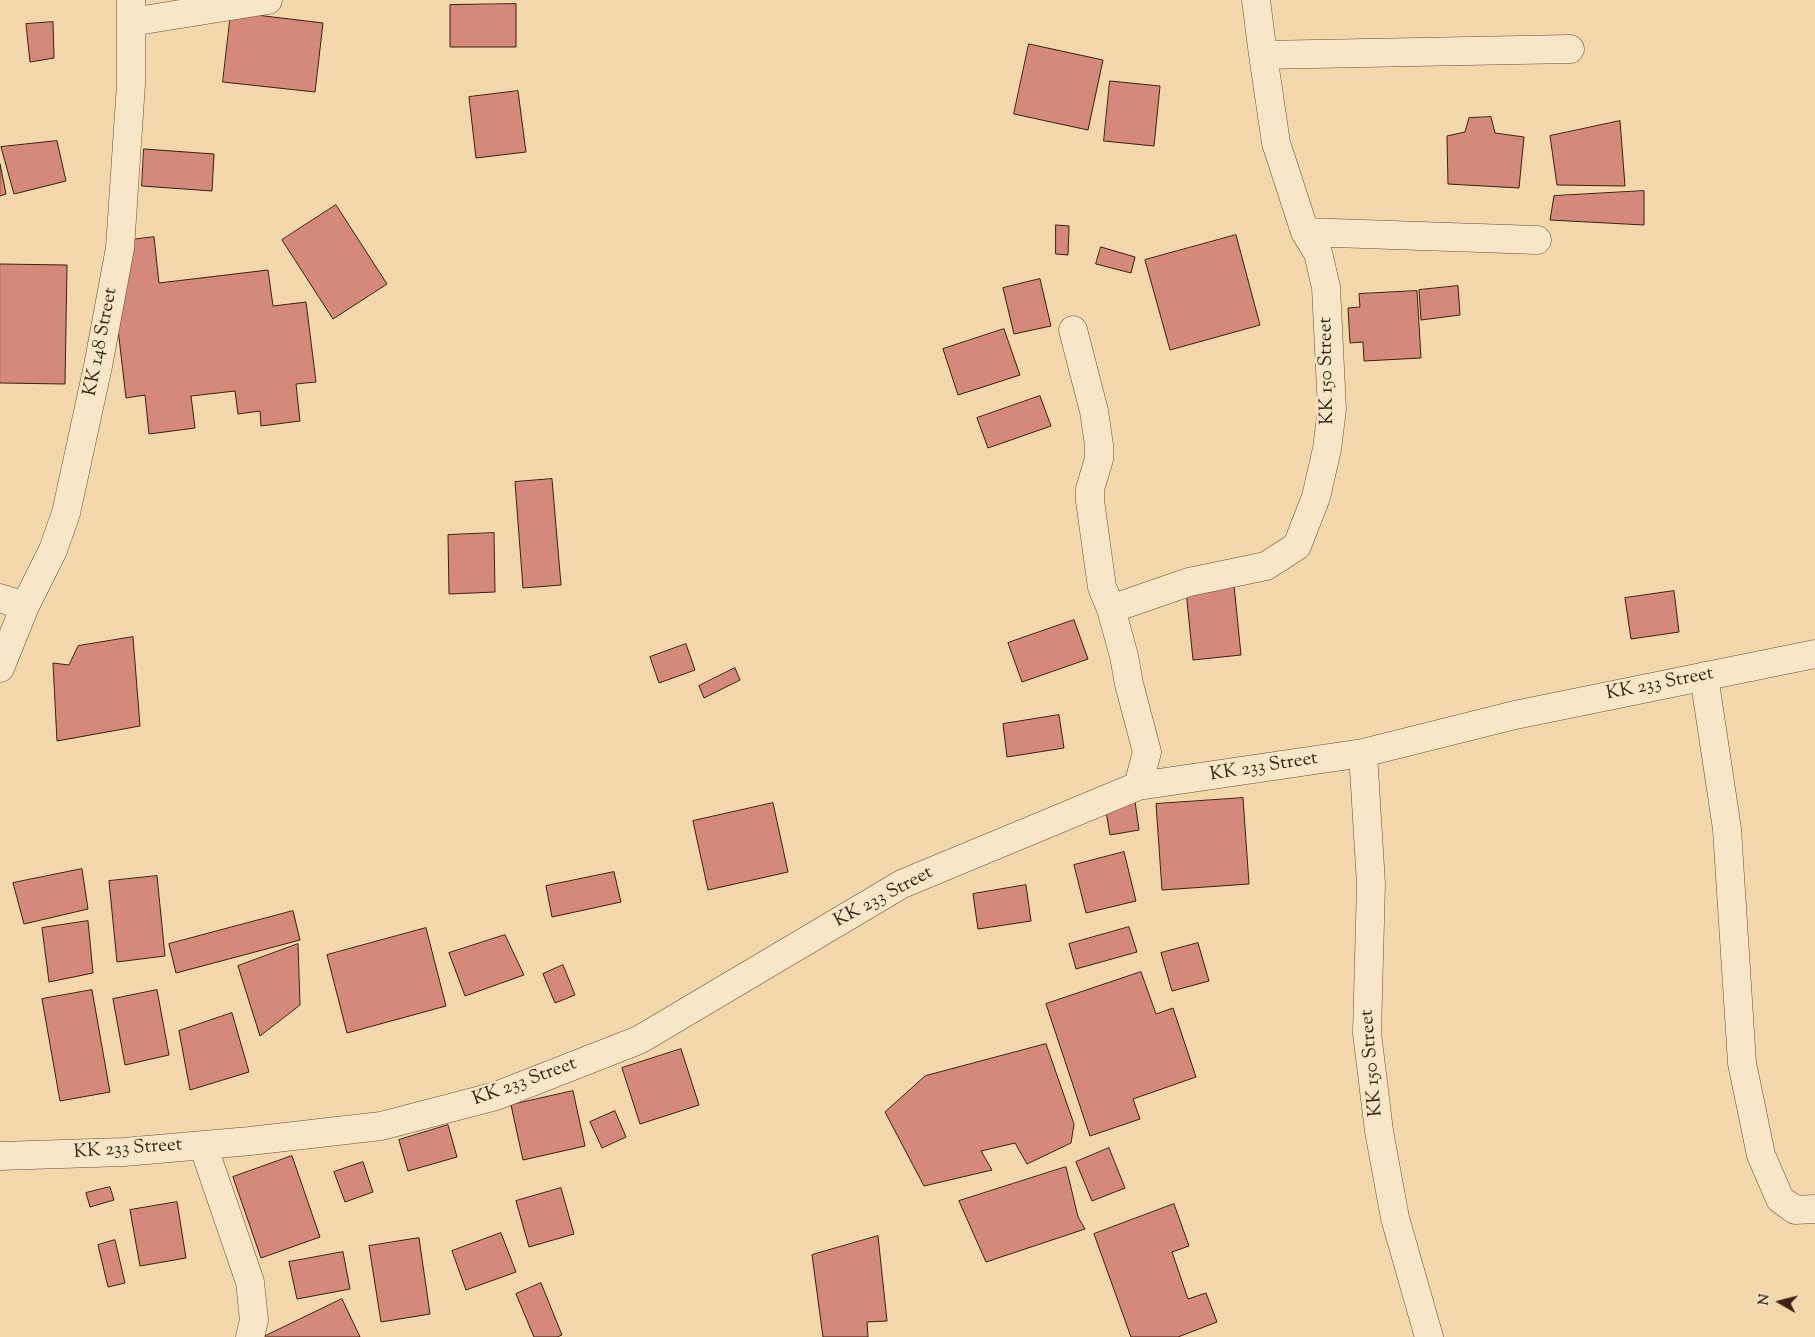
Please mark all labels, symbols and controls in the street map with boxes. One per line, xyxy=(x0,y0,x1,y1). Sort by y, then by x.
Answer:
street label: KK 148 Street xyxy=(80,286,124,398)
street label: KK 150 Street xyxy=(1316,317,1340,425)
street label: KK 233 Street xyxy=(1604,663,1716,707)
street label: KK 233 Street xyxy=(1208,748,1320,788)
street label: KK 233 Street xyxy=(831,862,937,934)
street label: KK 150 Street xyxy=(1357,1008,1389,1118)
street label: KK 233 Street xyxy=(470,1054,580,1112)
street label: KK 233 Street xyxy=(73,1135,183,1165)
north arrow xyxy=(1755,1277,1805,1327)
text: N xyxy=(1754,1293,1776,1307)

